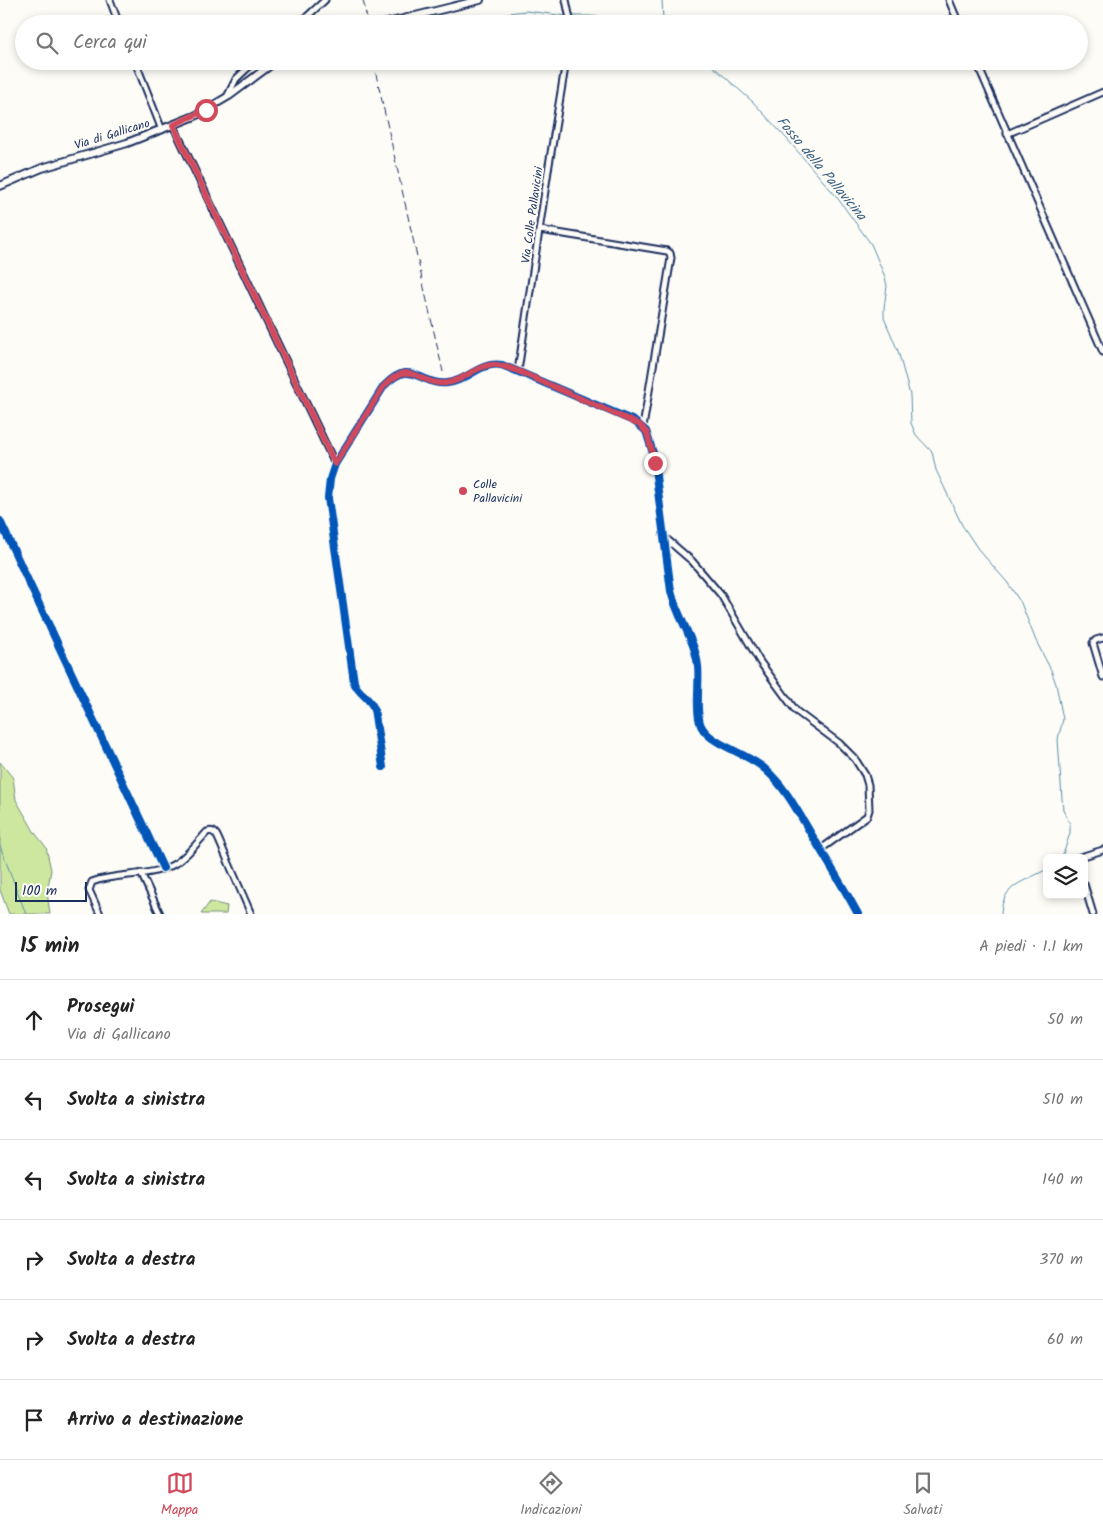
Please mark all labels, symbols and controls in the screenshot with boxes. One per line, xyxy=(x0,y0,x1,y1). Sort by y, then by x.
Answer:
search box xyxy=(15,15,1088,70)
text: Cerca qui xyxy=(73,28,147,58)
icon: search xyxy=(33,29,61,57)
route start xyxy=(195,99,218,122)
water label: Fosso della Pallavicina xyxy=(771,112,872,227)
street label: Via di Gallicano xyxy=(72,114,152,155)
street label: Via Colle Pallavicini xyxy=(516,164,549,265)
route end xyxy=(644,452,667,475)
place label: Colle Pallavicini xyxy=(473,475,523,508)
marker: Colle Pallavicini xyxy=(457,485,469,497)
map controls xyxy=(1043,854,1088,899)
button: layers xyxy=(1043,854,1088,899)
scale bar xyxy=(15,879,88,902)
text: 100 m xyxy=(22,880,57,902)
text: 15 min xyxy=(20,930,79,963)
text: A piedi · 1.1 km xyxy=(979,934,1083,959)
text: Prosegui xyxy=(67,992,134,1022)
icon: ahead xyxy=(20,1006,48,1034)
text: 50 m xyxy=(1047,1007,1083,1032)
text: Via di Gallicano xyxy=(67,1022,171,1047)
text: Svolta a sinistra xyxy=(67,1085,205,1115)
icon: left xyxy=(20,1086,48,1114)
text: 510 m xyxy=(1042,1087,1083,1112)
text: Svolta a sinistra xyxy=(67,1165,205,1195)
icon: left xyxy=(20,1166,48,1194)
text: 140 m xyxy=(1042,1167,1083,1192)
text: Svolta a destra xyxy=(67,1245,195,1275)
icon: right xyxy=(20,1246,48,1274)
text: 370 m xyxy=(1039,1247,1083,1272)
text: Svolta a destra xyxy=(67,1325,195,1355)
icon: right xyxy=(20,1326,48,1354)
text: 60 m xyxy=(1047,1327,1083,1352)
text: Arrivo a destinazione xyxy=(67,1405,243,1435)
icon: arrive xyxy=(20,1406,48,1434)
tab: Mappa xyxy=(161,1469,198,1521)
tab: Indicazioni xyxy=(520,1469,582,1521)
tab: Salvati xyxy=(903,1469,942,1521)

